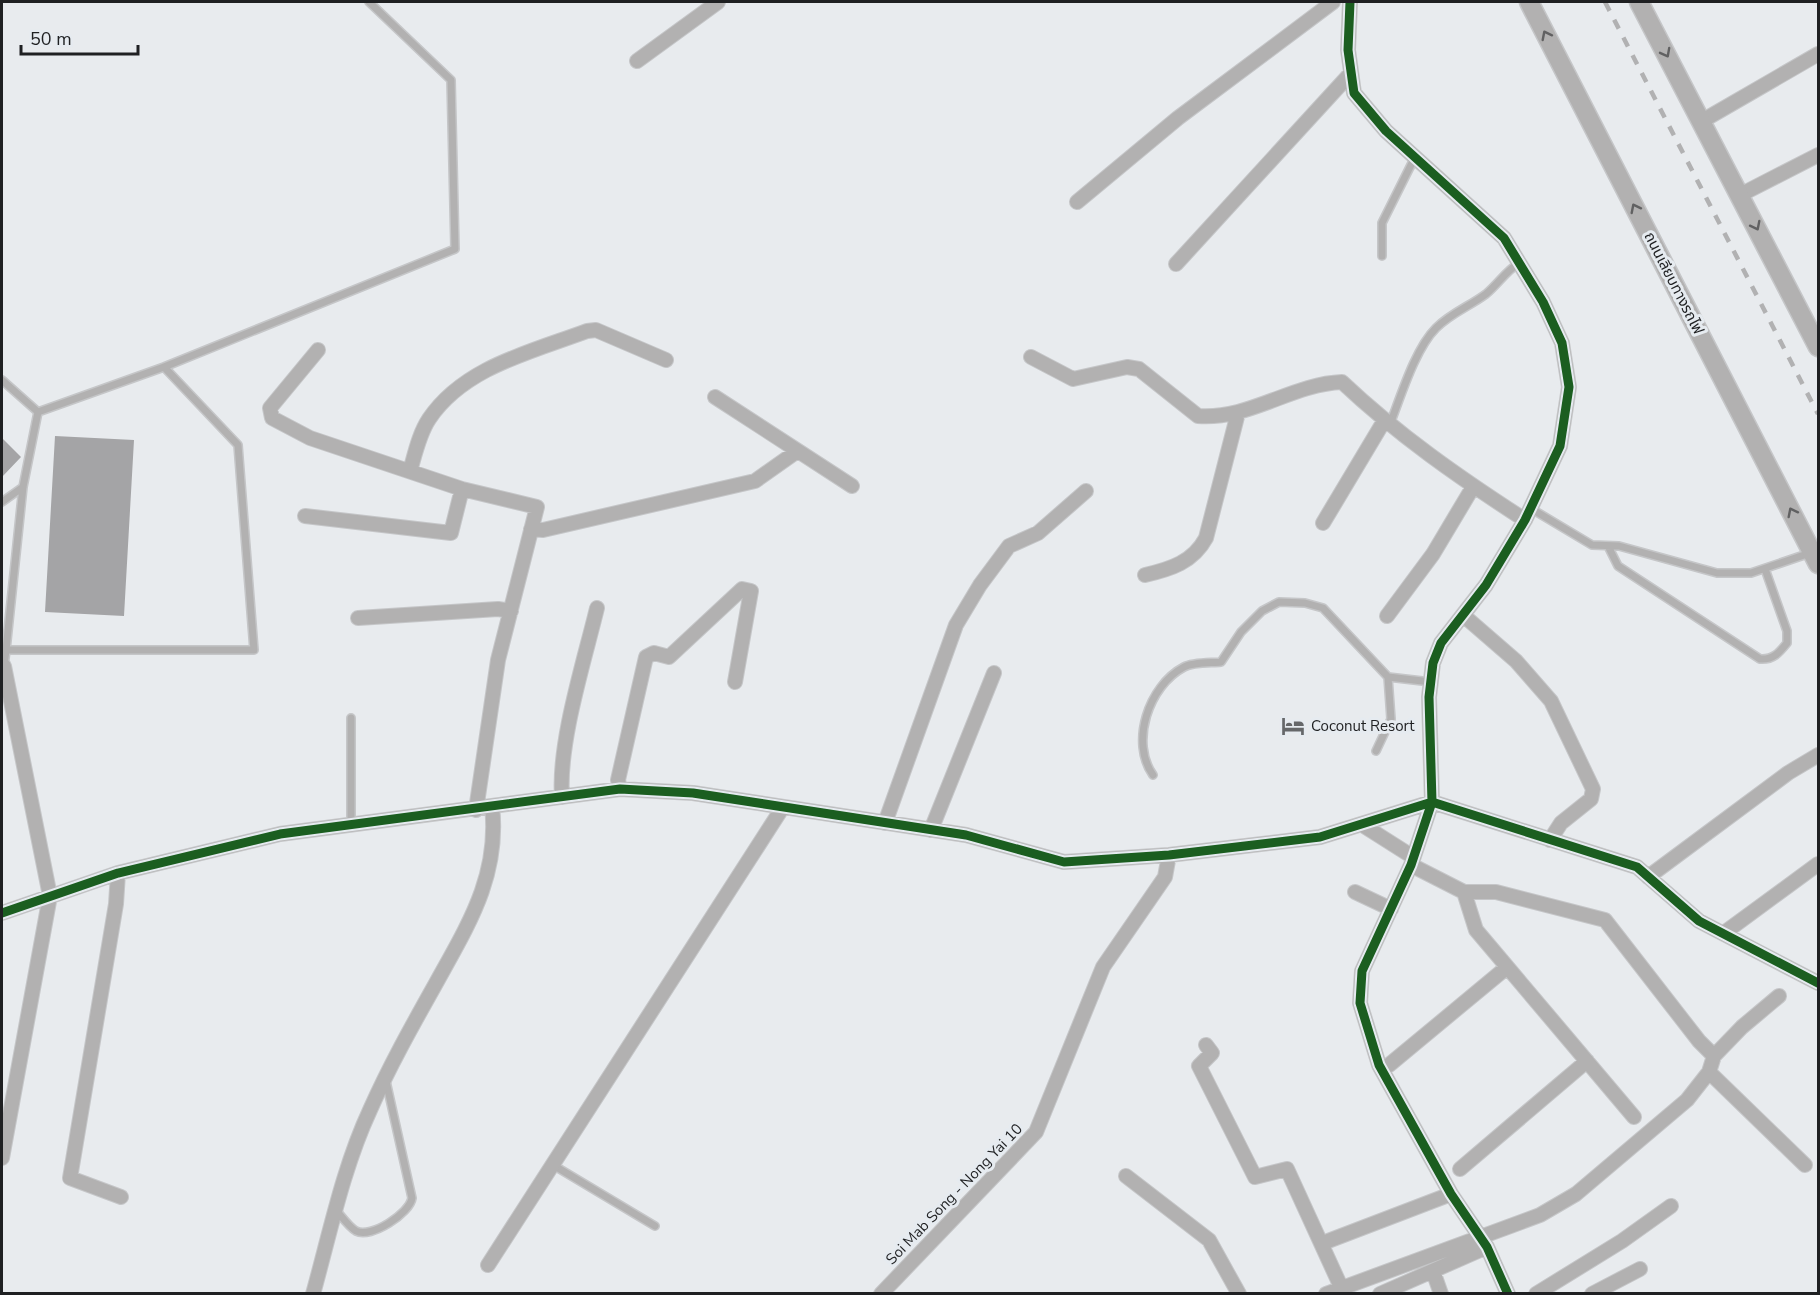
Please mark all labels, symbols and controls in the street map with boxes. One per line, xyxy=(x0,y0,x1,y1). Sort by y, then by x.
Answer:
scale bar xyxy=(21,18,138,56)
text: 50 m xyxy=(30,27,72,51)
one-way arrow xyxy=(1542,30,1553,41)
one-way arrow xyxy=(1659,47,1670,57)
one-way arrow xyxy=(1631,204,1642,215)
one-way arrow xyxy=(1748,220,1760,231)
street label: ถนนเลียบทางรถไฟ xyxy=(1640,228,1708,338)
one-way arrow xyxy=(1788,508,1799,519)
hotel icon: Coconut Resort xyxy=(1280,713,1306,739)
place label: Coconut Resort xyxy=(1311,716,1415,736)
street label: Soi Mab Song - Nong Yai 10 xyxy=(881,1119,1027,1269)

